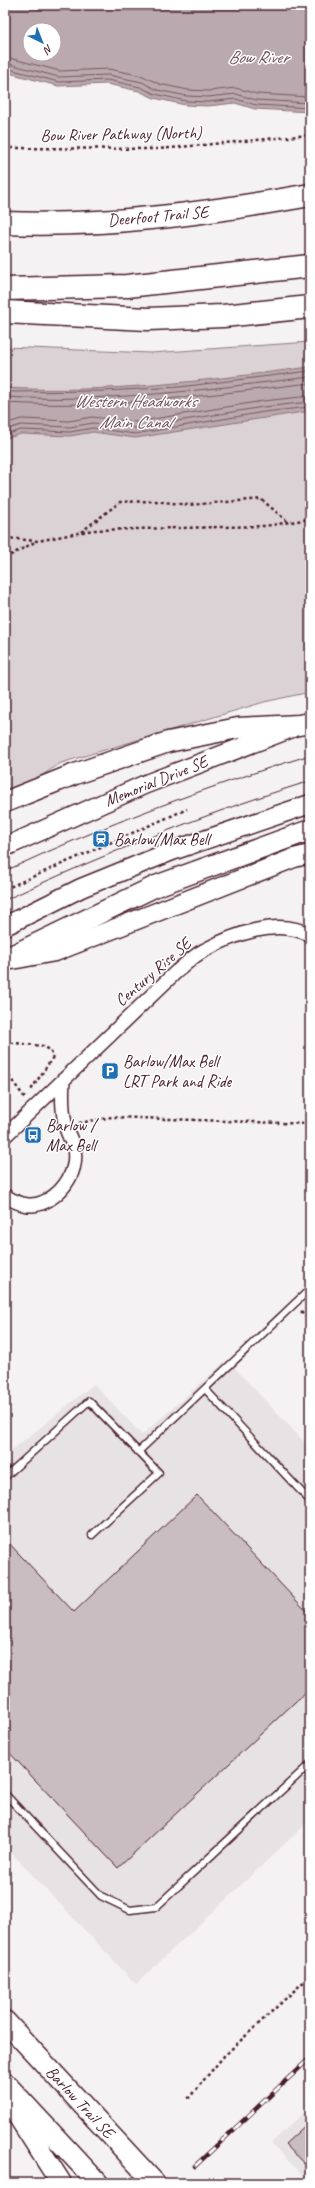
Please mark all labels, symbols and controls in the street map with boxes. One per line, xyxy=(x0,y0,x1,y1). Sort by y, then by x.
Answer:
north arrow xyxy=(22,22,62,62)
text: N xyxy=(40,42,56,58)
water label: Bow River xyxy=(228,46,291,68)
street label: Bow River Pathway (North) xyxy=(40,122,203,146)
street label: Deerfoot Trail SE xyxy=(107,201,211,231)
water label: Western Headworks Main Canal xyxy=(74,390,199,433)
street label: Memorial Drive SE xyxy=(102,750,212,811)
station icon: Barlow/Max Bell xyxy=(91,829,111,849)
place label: Barlow/Max Bell xyxy=(114,829,212,850)
street label: Century Rise SE xyxy=(111,932,197,1011)
place label: Barlow/Max Bell LRT Park and Ride xyxy=(123,1051,233,1092)
parking icon: Barlow/Max Bell LRT Park and Ride xyxy=(100,1061,120,1081)
place label: Barlow / Max Bell xyxy=(46,1115,99,1156)
bus stop icon: Barlow / Max Bell xyxy=(23,1125,43,1145)
street label: Barlow Trail SE xyxy=(41,2062,120,2144)

